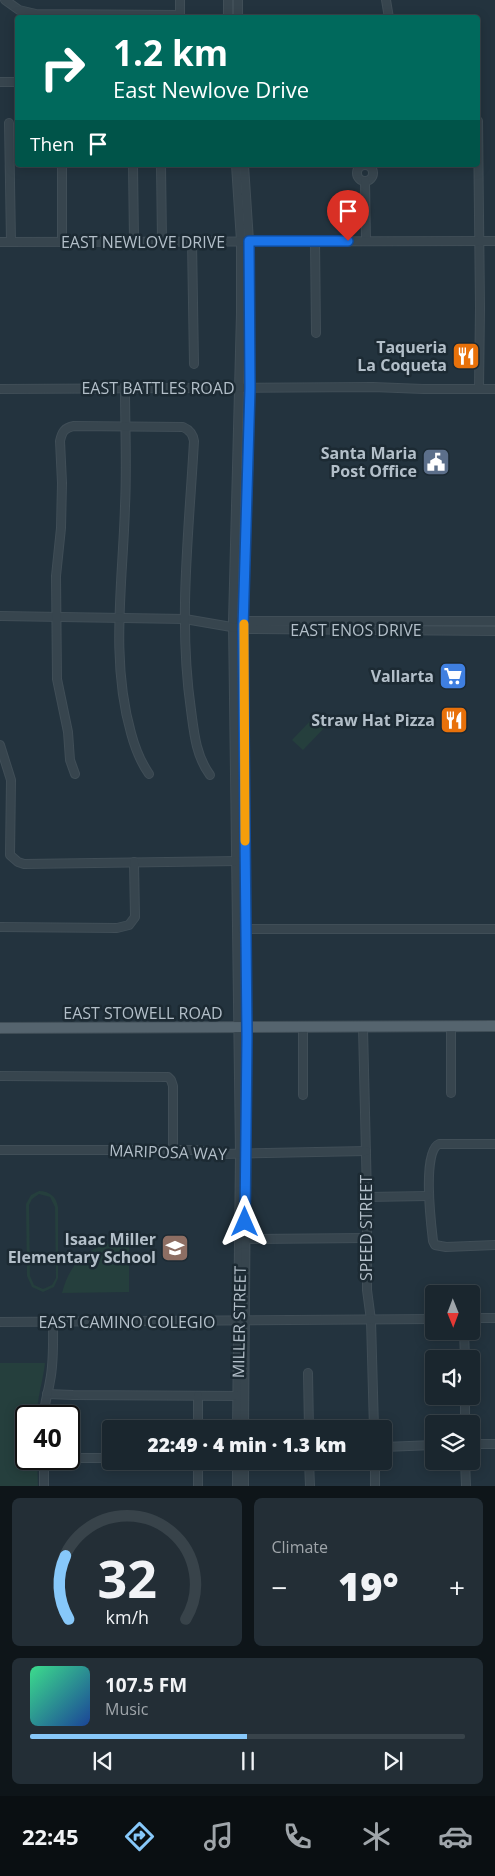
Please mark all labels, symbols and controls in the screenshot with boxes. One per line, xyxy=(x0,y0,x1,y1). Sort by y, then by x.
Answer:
text: 1.2 km xyxy=(113,29,228,76)
icon: right xyxy=(30,35,95,100)
text: East Newlove Drive xyxy=(113,74,309,104)
icon: arrive xyxy=(84,130,112,158)
text: Then xyxy=(30,131,74,157)
pin xyxy=(327,190,369,241)
icon: arrive xyxy=(334,197,362,225)
street label: EAST NEWLOVE DRIVE xyxy=(61,231,225,253)
place label: Taqueria La Coqueta xyxy=(357,336,447,376)
restaurant icon: Taqueria La Coqueta xyxy=(451,341,481,371)
street label: EAST BATTLES ROAD xyxy=(81,377,235,399)
place label: Santa Maria Post Office xyxy=(321,442,417,482)
public building icon: Santa Maria Post Office xyxy=(421,447,451,477)
street label: EAST ENOS DRIVE xyxy=(290,619,422,641)
supermarket icon: Vallarta xyxy=(438,661,468,691)
place label: Vallarta xyxy=(371,665,434,687)
restaurant icon: Straw Hat Pizza xyxy=(439,705,469,735)
place label: Straw Hat Pizza xyxy=(311,709,435,731)
street label: EAST STOWELL ROAD xyxy=(63,1002,223,1024)
street label: MARIPOSA WAY xyxy=(109,1139,227,1165)
street label: SPEED STREET xyxy=(355,1175,377,1281)
position arrow xyxy=(218,1195,270,1247)
place label: Isaac Miller Elementary School xyxy=(8,1228,156,1268)
school or university icon: Isaac Miller Elementary School xyxy=(160,1233,190,1263)
street label: MILLER STREET xyxy=(227,1265,251,1378)
north arrow xyxy=(425,1285,480,1340)
map controls xyxy=(425,1285,480,1470)
street label: EAST CAMINO COLEGIO xyxy=(39,1311,215,1333)
button: sound xyxy=(425,1350,480,1405)
speed limit sign: 40 xyxy=(15,1405,80,1470)
button: layers xyxy=(425,1415,480,1470)
text: 22:49 · 4 min · 1.3 km xyxy=(148,1432,346,1458)
text: Climate xyxy=(272,1536,328,1558)
text: 32 xyxy=(97,1542,156,1613)
text: 19° xyxy=(338,1560,399,1612)
text: − xyxy=(272,1568,288,1606)
text: + xyxy=(449,1568,465,1606)
text: km/h xyxy=(105,1605,148,1629)
text: 107.5 FM xyxy=(105,1672,187,1698)
text: Music xyxy=(105,1698,149,1720)
icon: previous xyxy=(89,1747,117,1775)
icon: pause xyxy=(234,1747,262,1775)
icon: next xyxy=(379,1747,407,1775)
icon: directions xyxy=(122,1819,157,1854)
icon: music xyxy=(201,1819,236,1854)
icon: phone xyxy=(280,1819,315,1854)
icon: climate xyxy=(359,1819,394,1854)
icon: car xyxy=(438,1819,473,1854)
text: 22:45 xyxy=(22,1821,79,1851)

